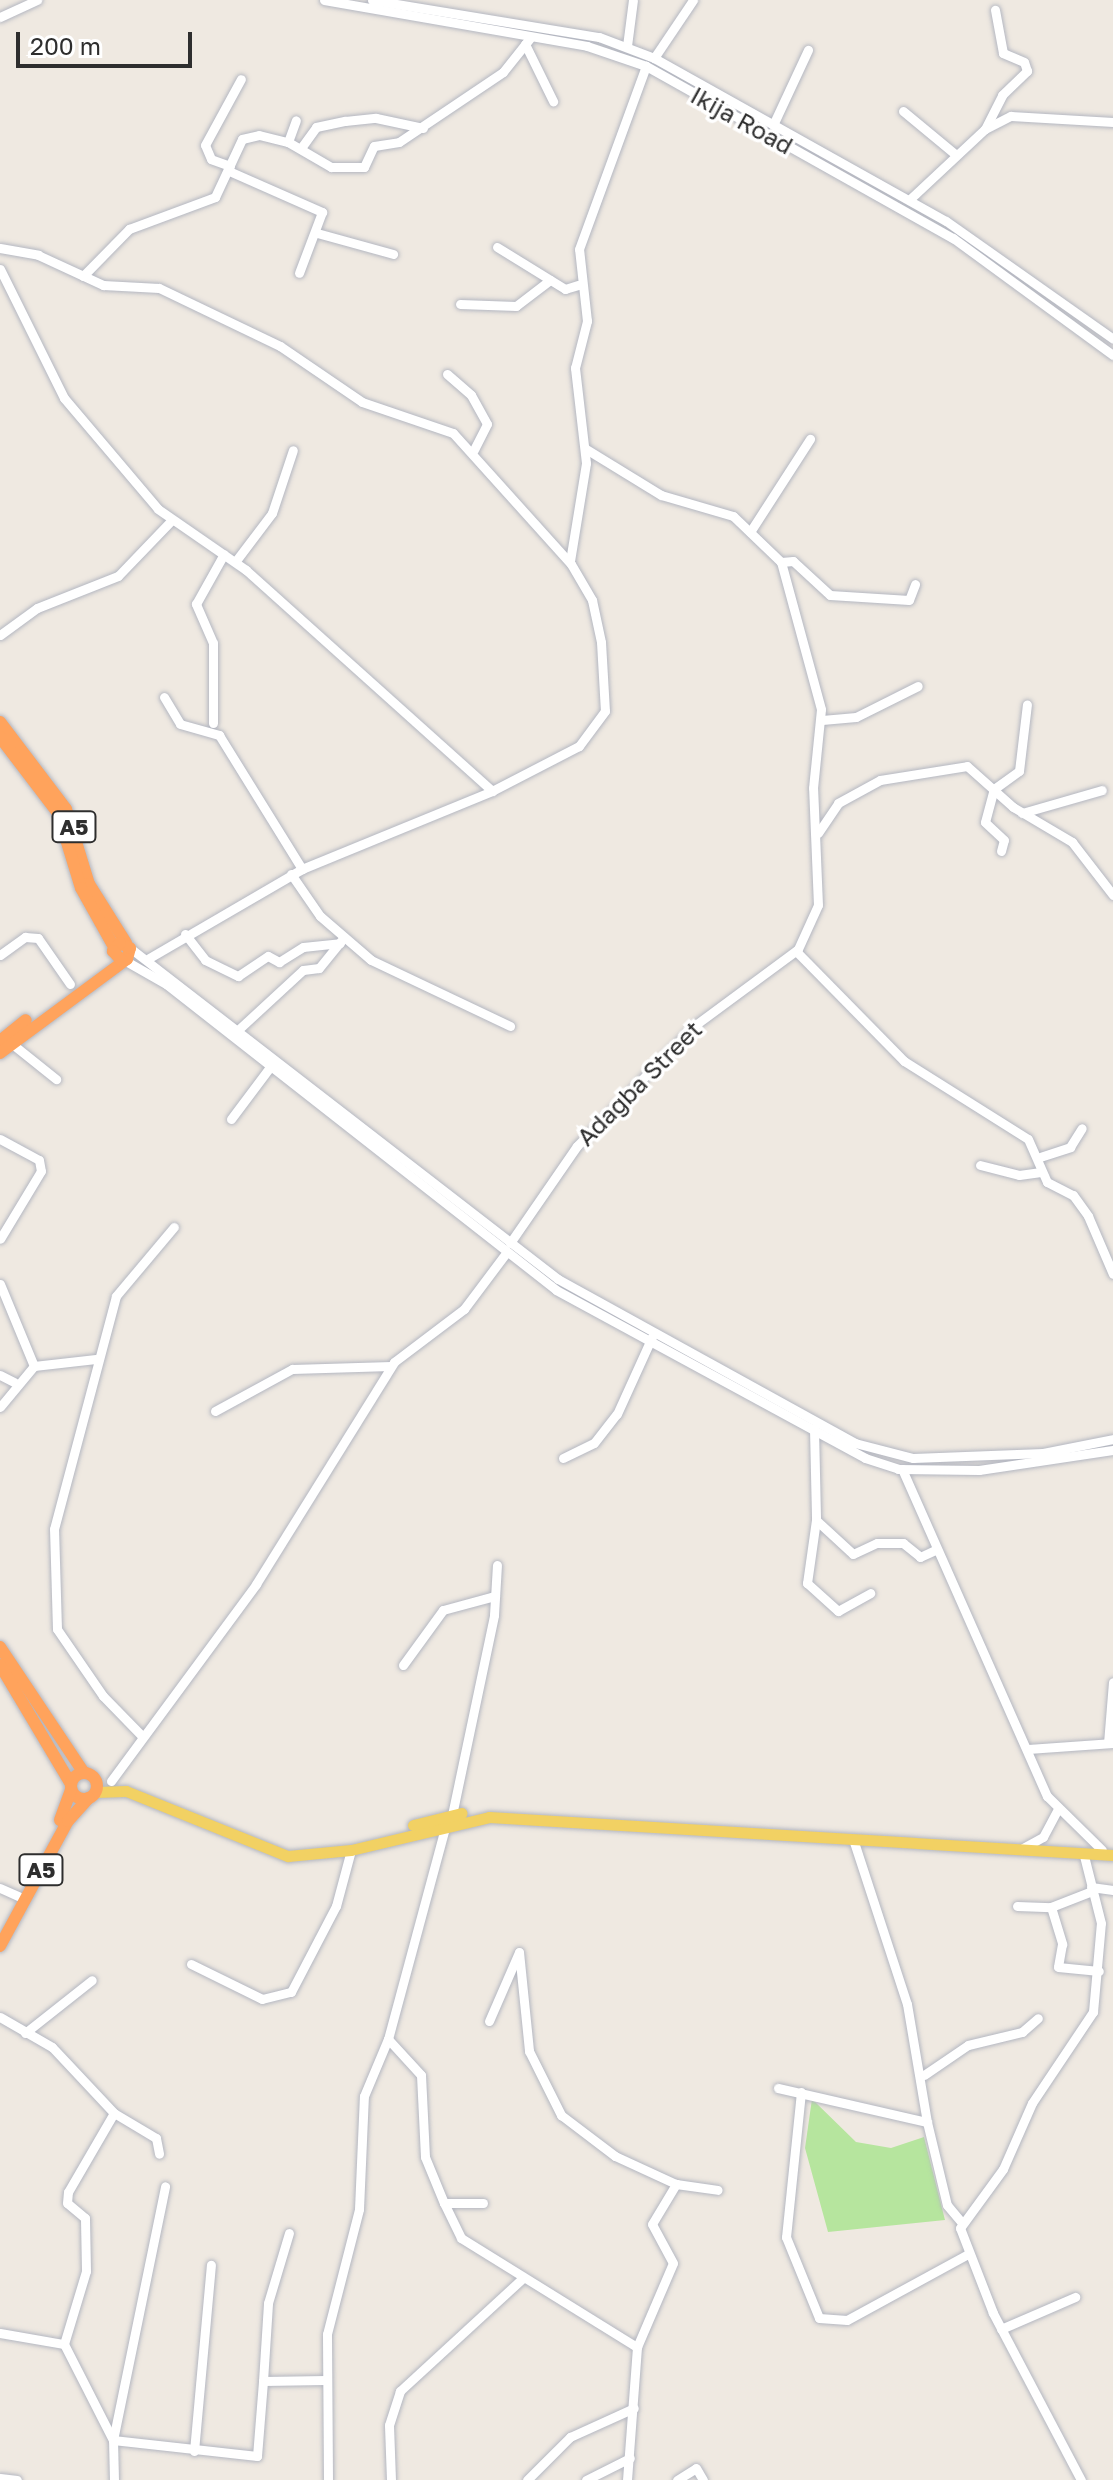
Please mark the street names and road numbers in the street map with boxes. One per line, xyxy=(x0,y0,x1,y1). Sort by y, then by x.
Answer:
street label: Ikija Road xyxy=(686,80,798,160)
road number: A5 xyxy=(50,809,98,845)
street label: Adagba Street xyxy=(571,1015,707,1151)
road number: A5 xyxy=(17,1852,65,1888)

